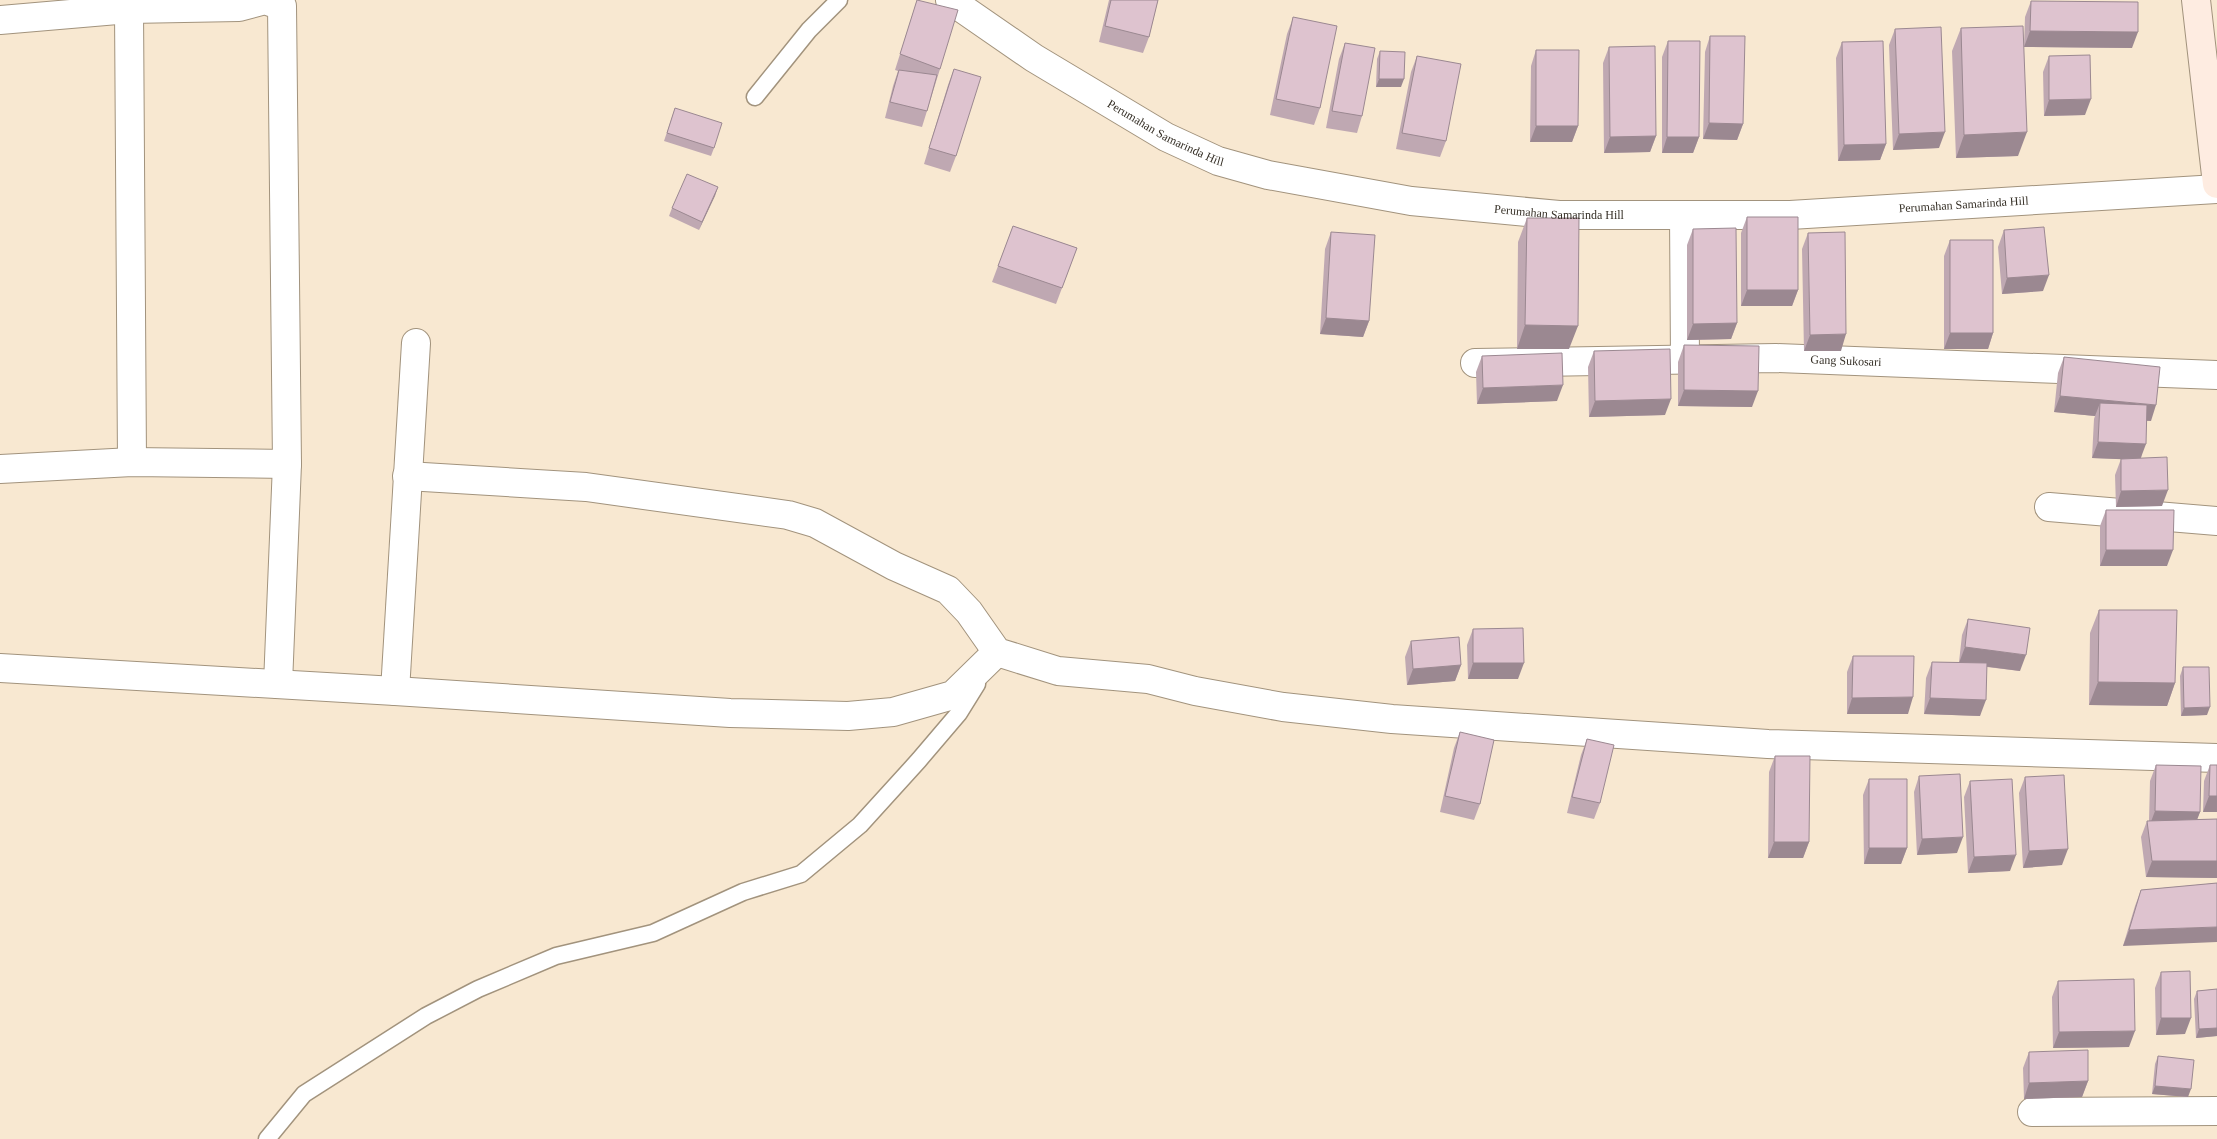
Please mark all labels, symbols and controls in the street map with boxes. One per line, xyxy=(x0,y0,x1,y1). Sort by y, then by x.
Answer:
street label: Perumahan Samarinda Hill xyxy=(1105,97,1226,169)
street label: Perumahan Samarinda Hill xyxy=(1898,193,2030,215)
street label: Perumahan Samarinda Hill xyxy=(1493,202,1625,222)
street label: Gang Sukosari xyxy=(1810,352,1882,369)

